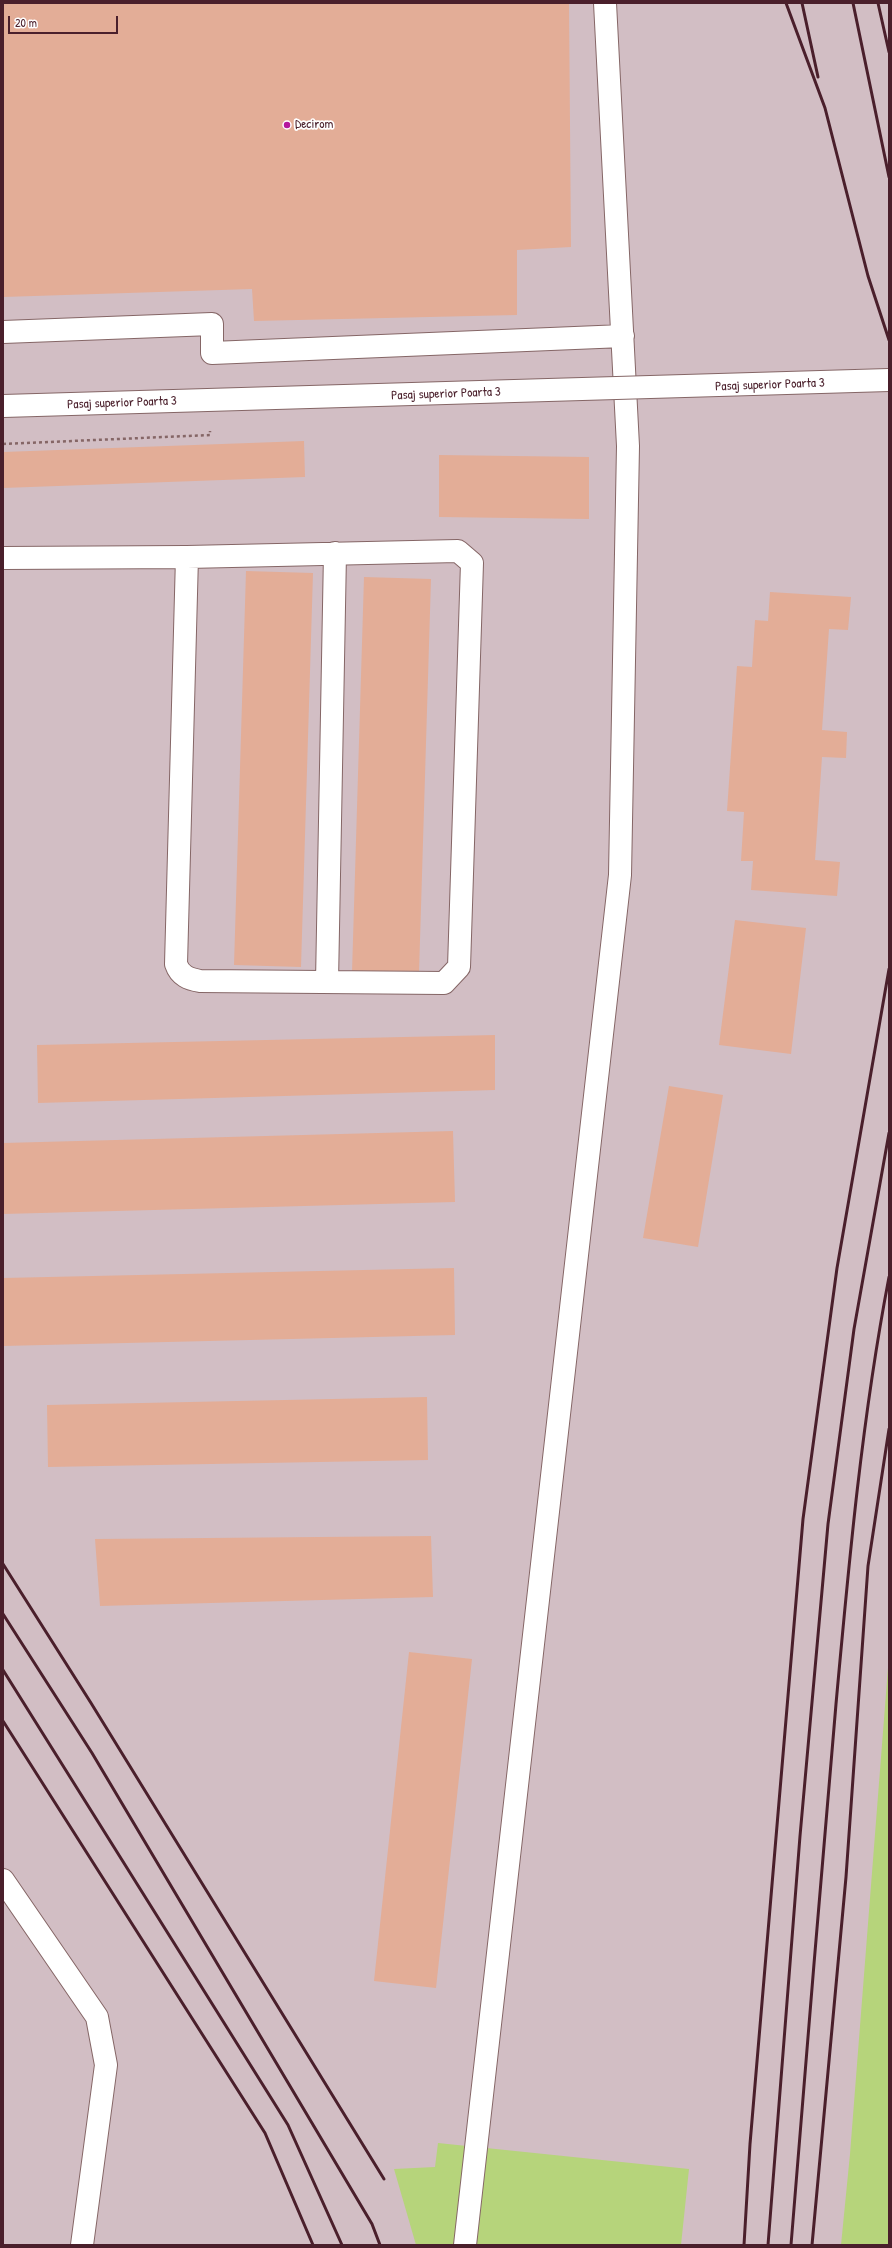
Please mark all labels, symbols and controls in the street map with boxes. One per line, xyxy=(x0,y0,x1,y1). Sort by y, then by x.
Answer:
scale bar xyxy=(10,8,120,34)
text: 20 m xyxy=(15,14,37,31)
place label: Decirom xyxy=(295,117,333,133)
marker: Decirom xyxy=(282,120,292,130)
street label: Pasaj superior Poarta 3 xyxy=(715,375,825,395)
street label: Pasaj superior Poarta 3 xyxy=(391,384,501,404)
street label: Pasaj superior Poarta 3 xyxy=(67,393,177,413)

